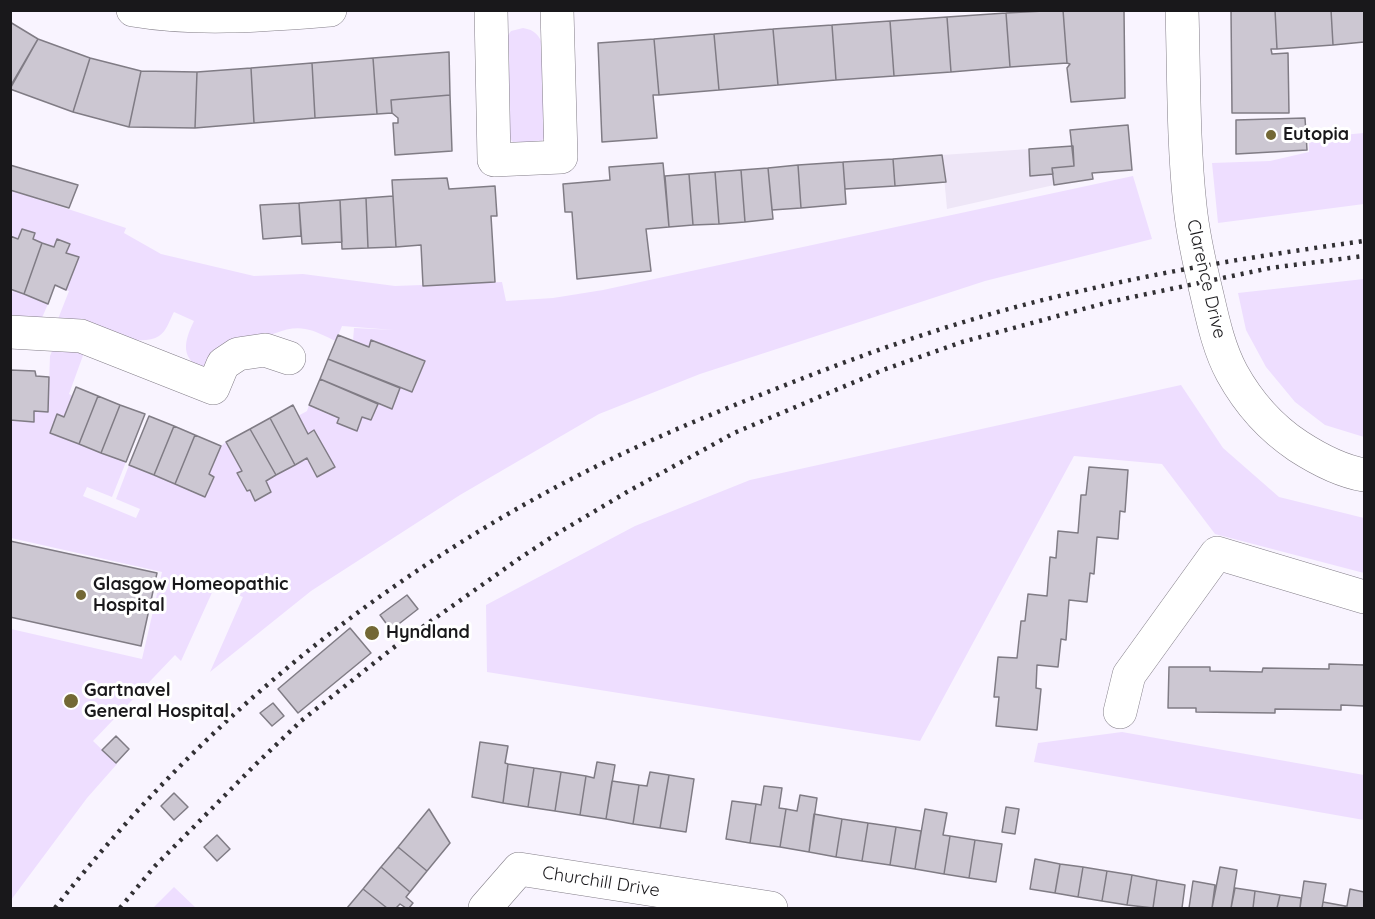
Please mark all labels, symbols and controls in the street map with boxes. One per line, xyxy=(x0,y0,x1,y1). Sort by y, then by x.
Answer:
place label: Eutopia xyxy=(1283,124,1349,146)
marker: Eutopia xyxy=(1264,128,1278,142)
street label: Clarence Drive xyxy=(1182,217,1230,341)
place label: Glasgow Homeopathic Hospital xyxy=(93,574,288,616)
marker: Glasgow Homeopathic Hospital xyxy=(74,588,88,602)
place label: Hyndland xyxy=(386,622,470,644)
marker: Hyndland xyxy=(363,624,381,642)
place label: Gartnavel General Hospital xyxy=(84,680,229,722)
marker: Gartnavel General Hospital xyxy=(62,692,80,710)
street label: Churchill Drive xyxy=(541,862,661,902)

